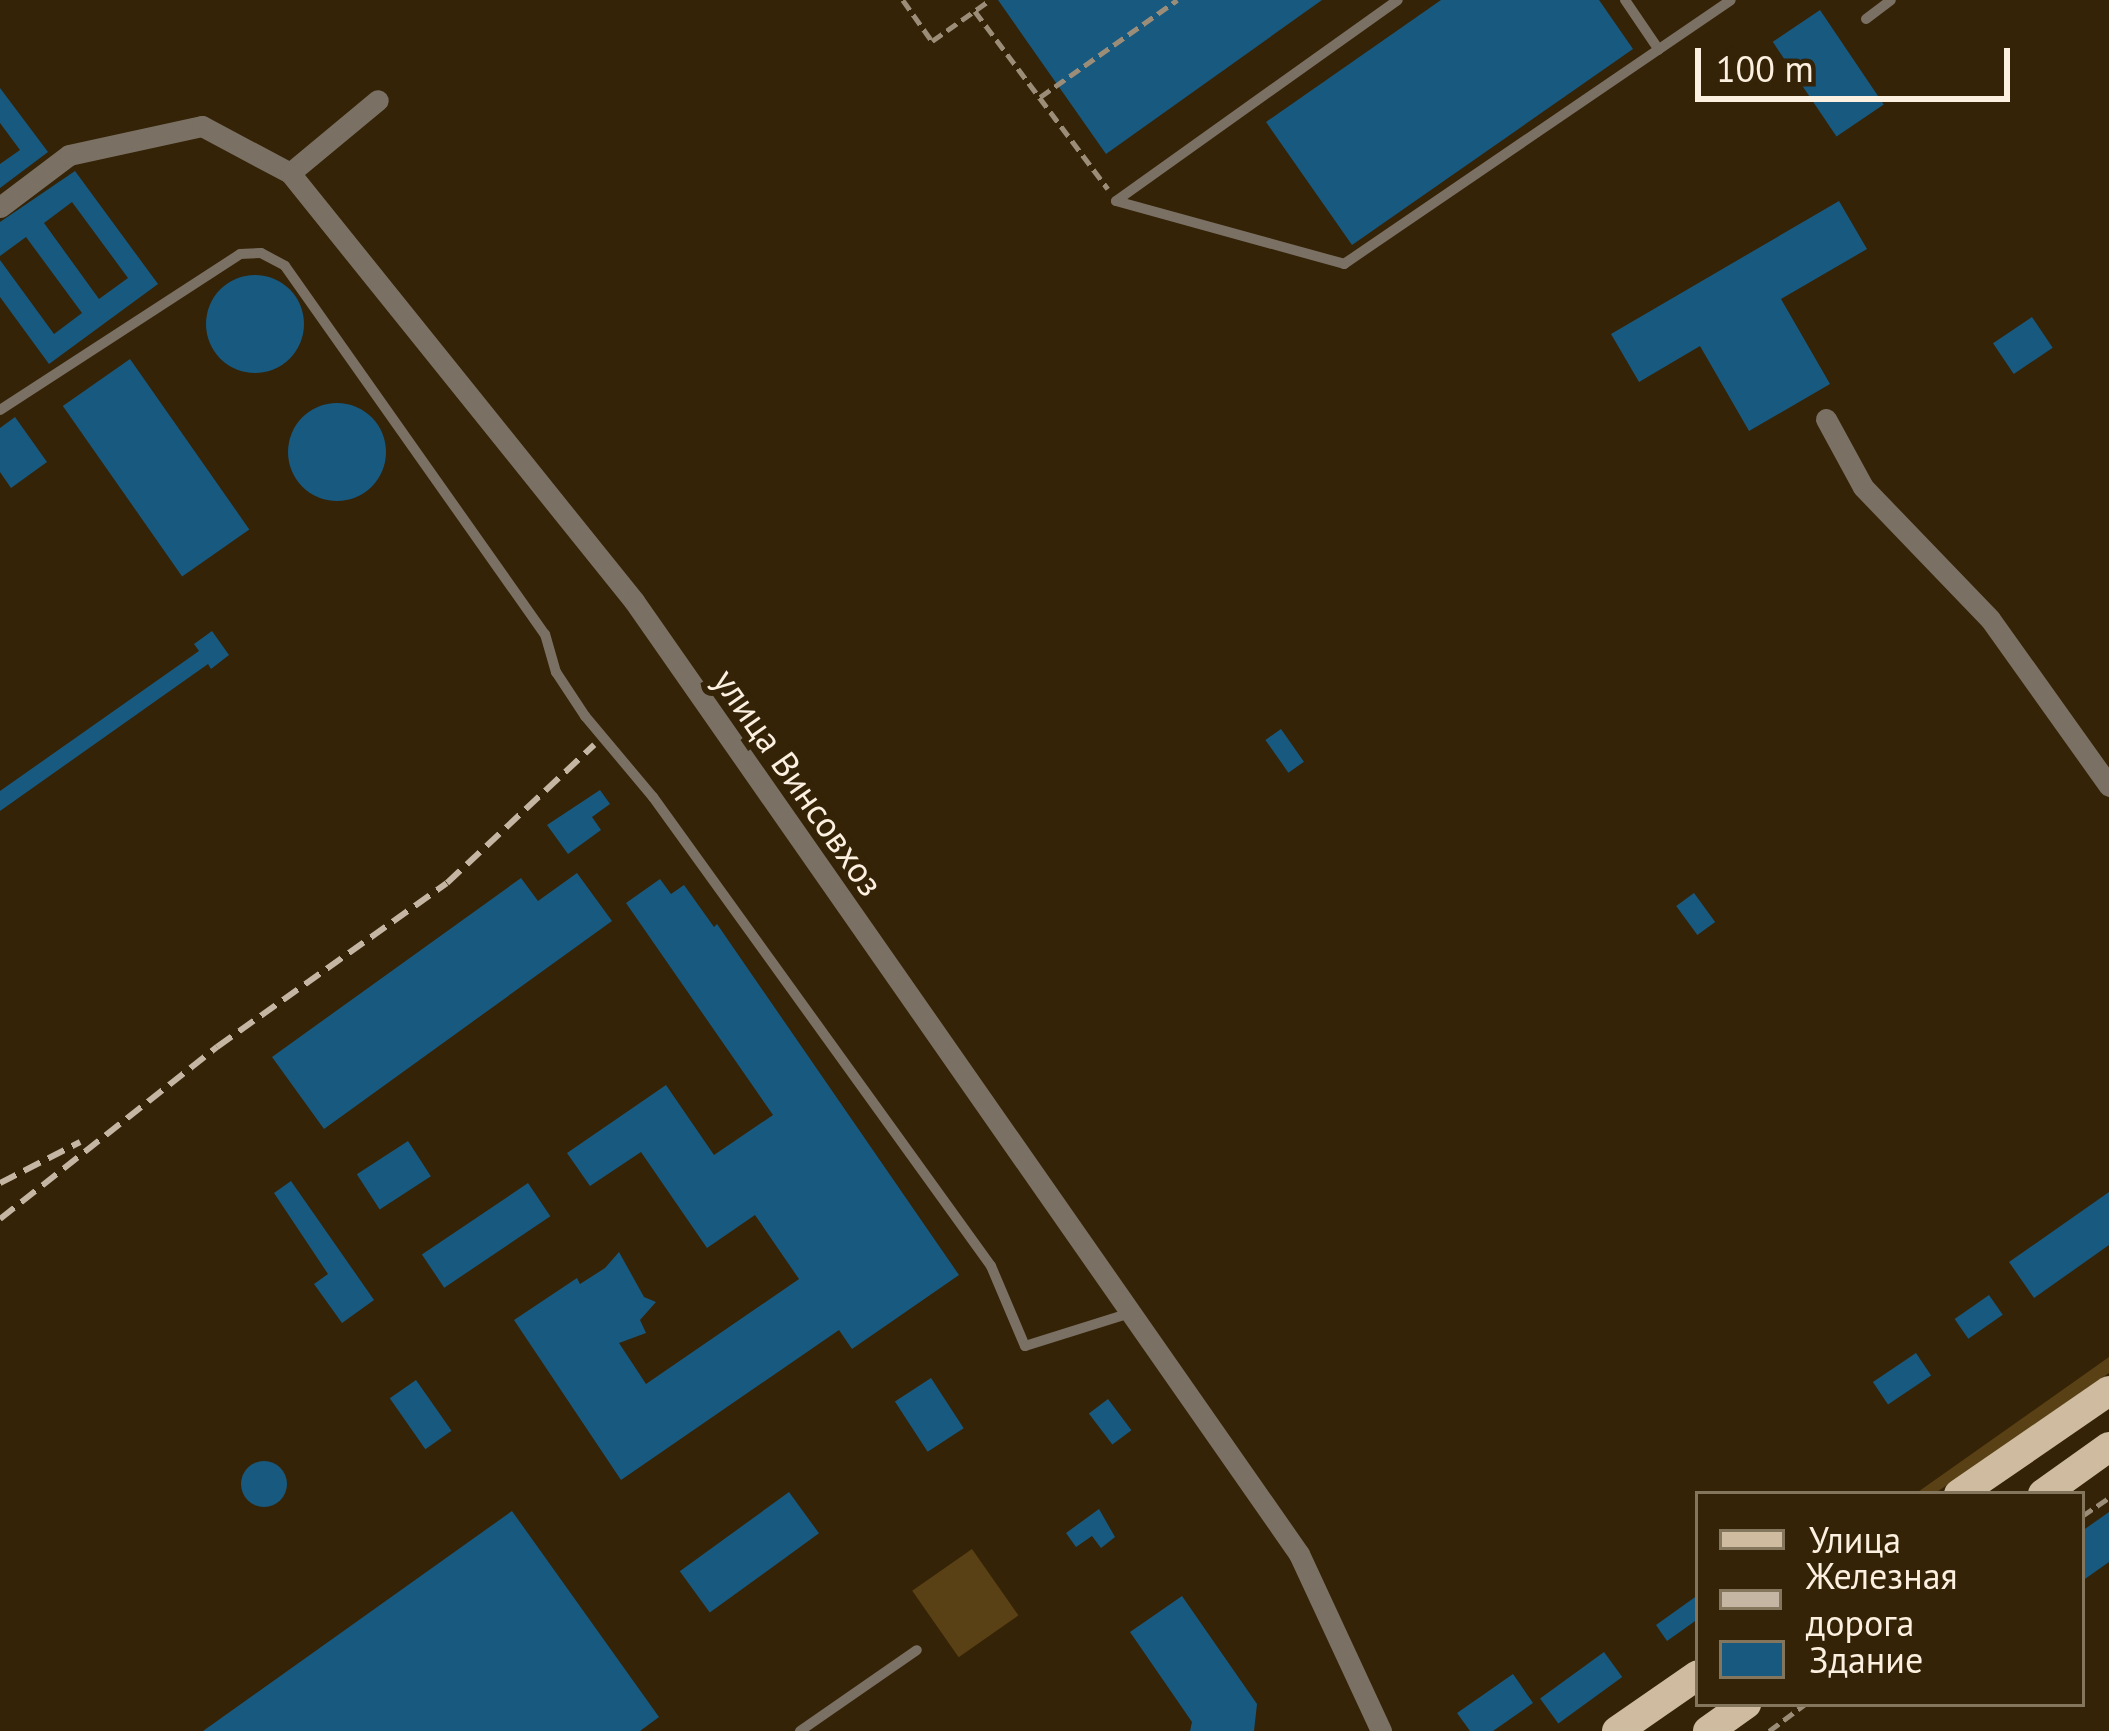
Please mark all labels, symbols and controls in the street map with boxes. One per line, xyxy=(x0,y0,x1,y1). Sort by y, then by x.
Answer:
scale bar xyxy=(1701,24,2016,98)
text: 100 m xyxy=(1716,45,1814,92)
street label: улица Винсовхоз xyxy=(705,660,893,904)
legend xyxy=(1695,1491,2085,1707)
text: Улица xyxy=(1809,1516,1901,1563)
text: Железная дорога xyxy=(1806,1552,1958,1646)
text: Здание xyxy=(1809,1636,1923,1683)

